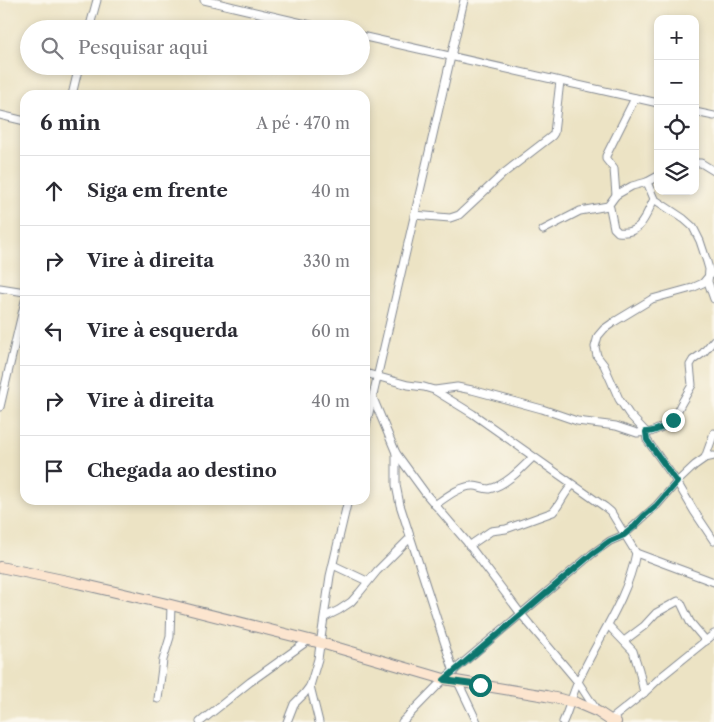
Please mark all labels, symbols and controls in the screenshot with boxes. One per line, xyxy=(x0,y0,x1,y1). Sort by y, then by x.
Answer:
map controls xyxy=(654,15,699,195)
button: + xyxy=(654,15,699,60)
search box xyxy=(20,20,370,75)
icon: search xyxy=(38,34,66,62)
text: Pesquisar aqui xyxy=(78,36,208,59)
button: − xyxy=(654,60,699,105)
button: locate xyxy=(654,105,699,150)
text: 6 min xyxy=(40,110,101,135)
text: A pé · 470 m xyxy=(256,113,350,133)
button: layers xyxy=(654,150,699,195)
icon: ahead xyxy=(40,177,68,205)
text: Siga em frente xyxy=(87,179,228,202)
text: 40 m xyxy=(311,181,350,201)
icon: right xyxy=(40,247,68,275)
text: Vire à direita xyxy=(87,249,214,272)
text: 330 m xyxy=(303,251,350,271)
icon: left xyxy=(40,317,68,345)
text: Vire à esquerda xyxy=(87,319,238,342)
text: 60 m xyxy=(311,321,350,341)
icon: right xyxy=(40,387,68,415)
text: Vire à direita xyxy=(87,389,214,412)
text: 40 m xyxy=(311,391,350,411)
route end xyxy=(662,409,685,432)
icon: arrive xyxy=(40,457,68,485)
text: Chegada ao destino xyxy=(87,459,277,482)
route start xyxy=(469,674,492,697)

